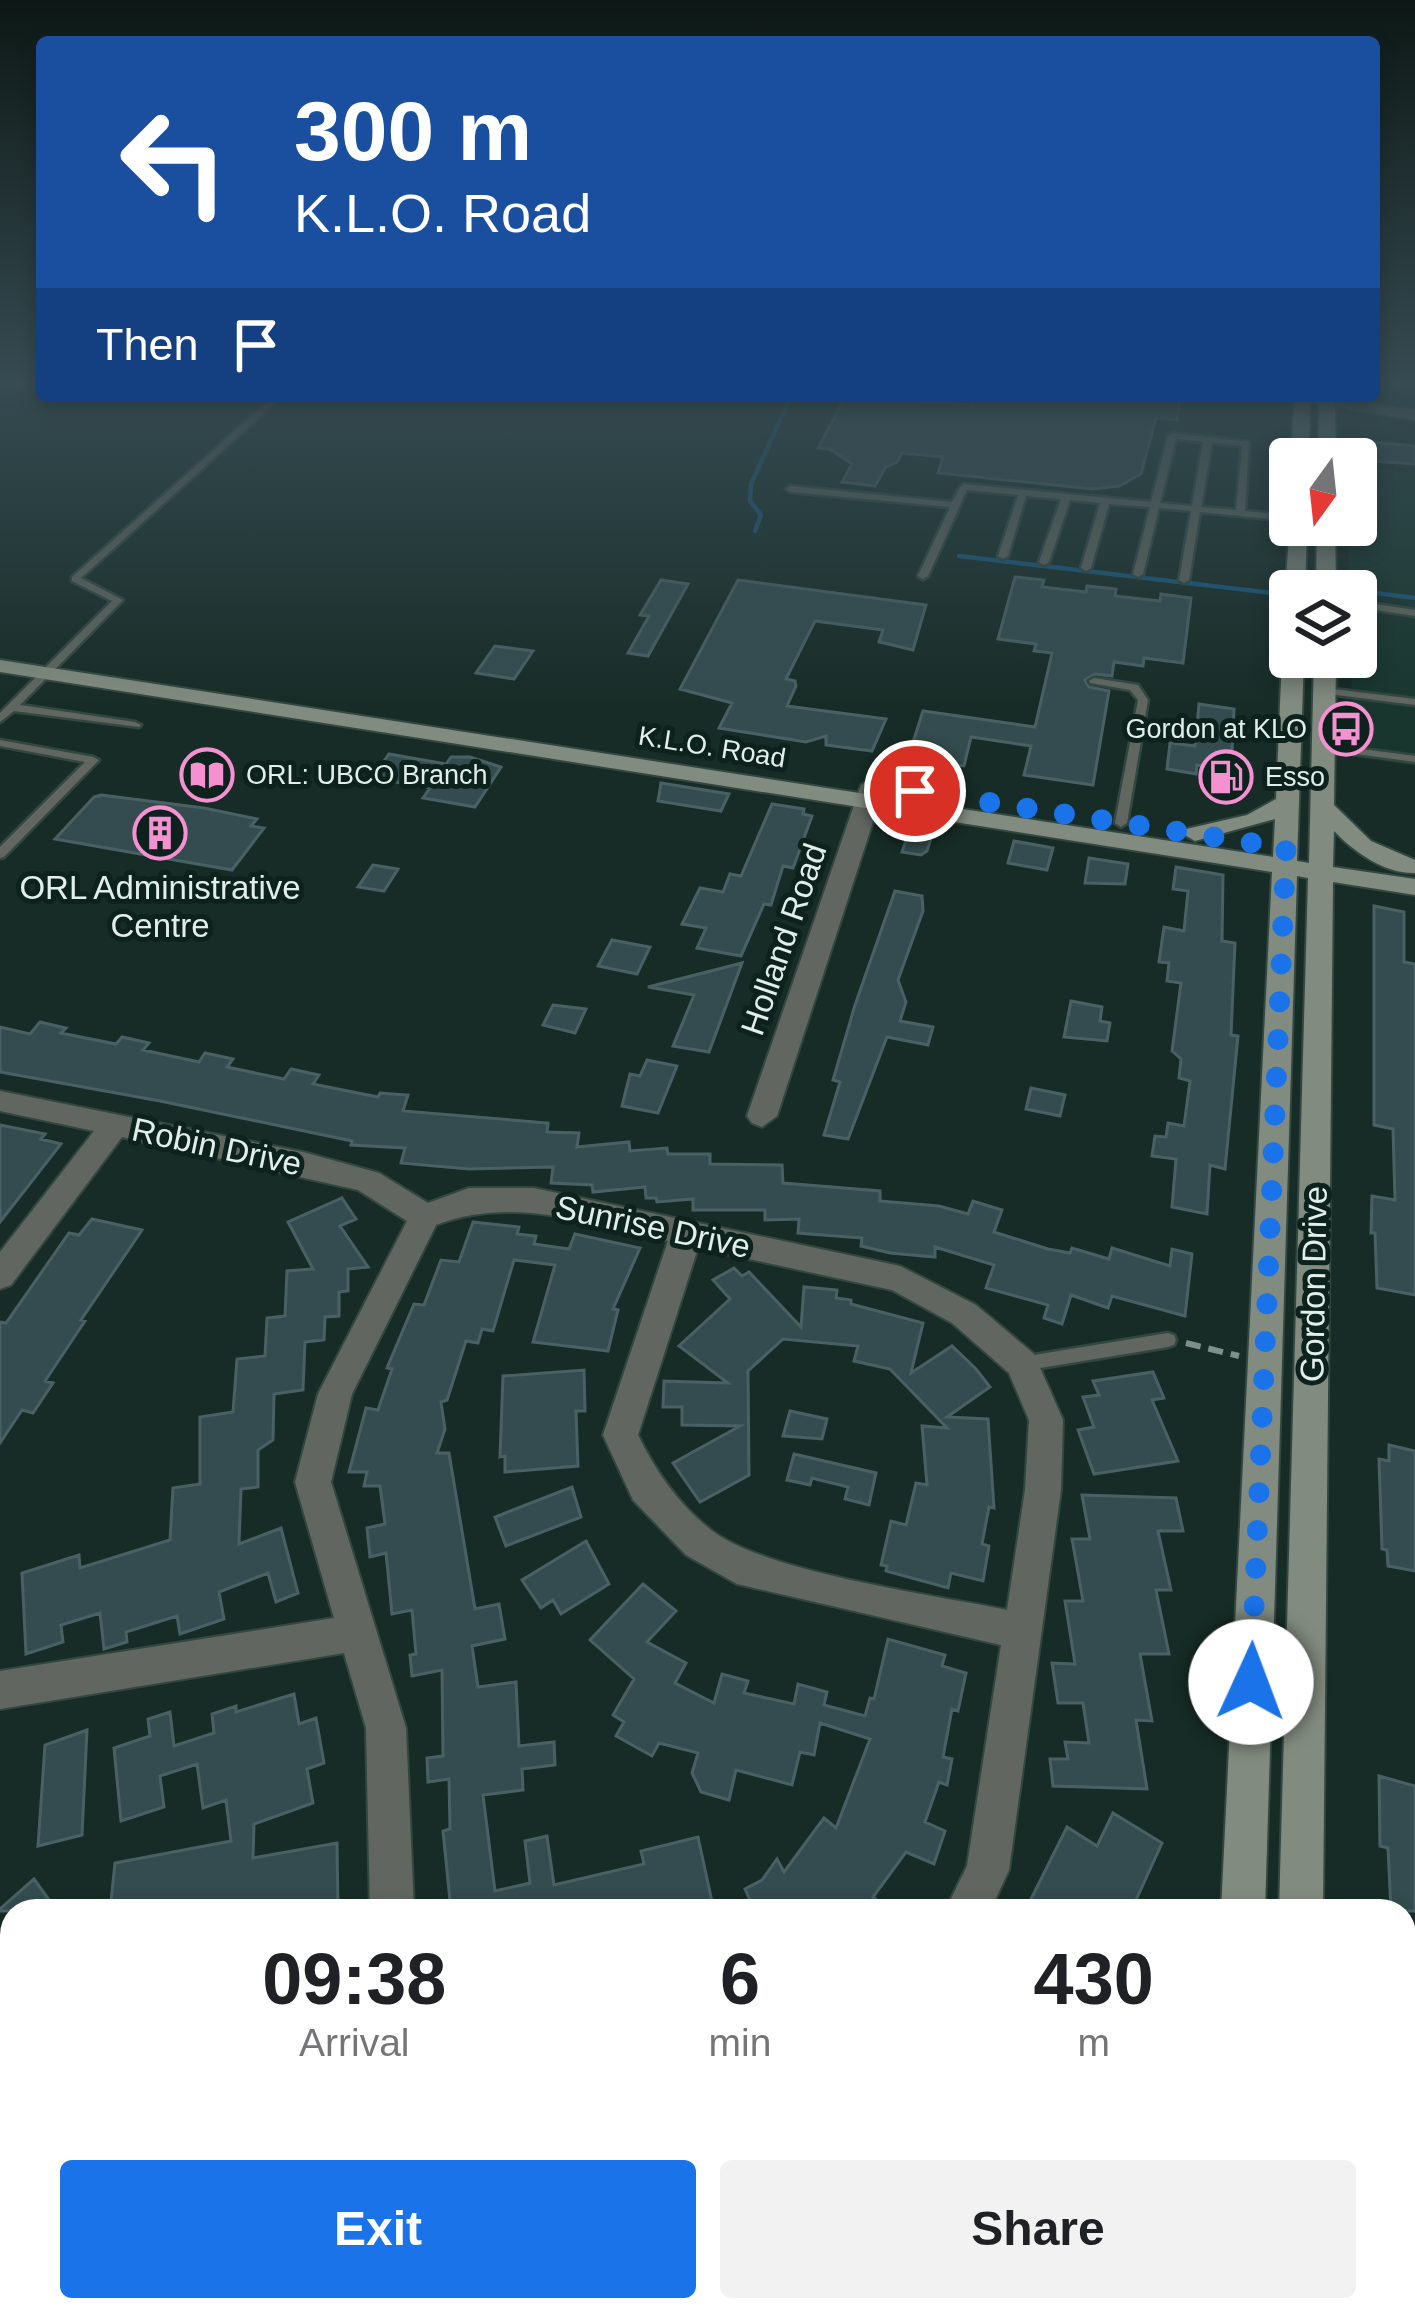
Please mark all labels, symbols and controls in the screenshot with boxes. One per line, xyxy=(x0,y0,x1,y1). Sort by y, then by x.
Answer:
icon: left xyxy=(96,84,252,240)
text: 300 m xyxy=(294,84,532,178)
text: K.L.O. Road xyxy=(294,183,591,243)
icon: arrive xyxy=(223,312,289,378)
text: Then xyxy=(96,319,199,370)
north arrow xyxy=(1269,438,1377,546)
map controls xyxy=(1269,438,1377,678)
button: layers xyxy=(1269,570,1377,678)
bus stop icon: Gordon at KLO xyxy=(1318,701,1374,757)
place label: Gordon at KLO xyxy=(1125,714,1307,744)
street label: K.L.O. Road xyxy=(636,721,788,773)
pin xyxy=(864,740,966,842)
library icon: ORL: UBCO Branch xyxy=(179,747,235,803)
fuel station icon: Esso xyxy=(1198,749,1254,805)
icon: arrive xyxy=(882,758,948,824)
place label: ORL: UBCO Branch xyxy=(246,760,488,790)
place label: Esso xyxy=(1265,762,1325,792)
building icon: ORL Administrative Centre xyxy=(132,805,188,861)
street label: Holland Road xyxy=(733,839,834,1040)
place label: ORL Administrative Centre xyxy=(19,869,301,944)
street label: Robin Drive xyxy=(129,1110,305,1183)
street label: Gordon Drive xyxy=(1293,1186,1334,1382)
street label: Sunrise Drive xyxy=(552,1188,754,1265)
position arrow xyxy=(1188,1619,1314,1745)
text: 09:38 xyxy=(262,1939,446,2019)
text: 6 xyxy=(720,1939,760,2019)
text: 430 xyxy=(1034,1939,1154,2019)
text: Arrival xyxy=(299,2021,410,2064)
text: min xyxy=(709,2021,771,2064)
text: m xyxy=(1077,2021,1110,2064)
button: Exit xyxy=(60,2160,696,2298)
button: Share xyxy=(720,2160,1356,2298)

